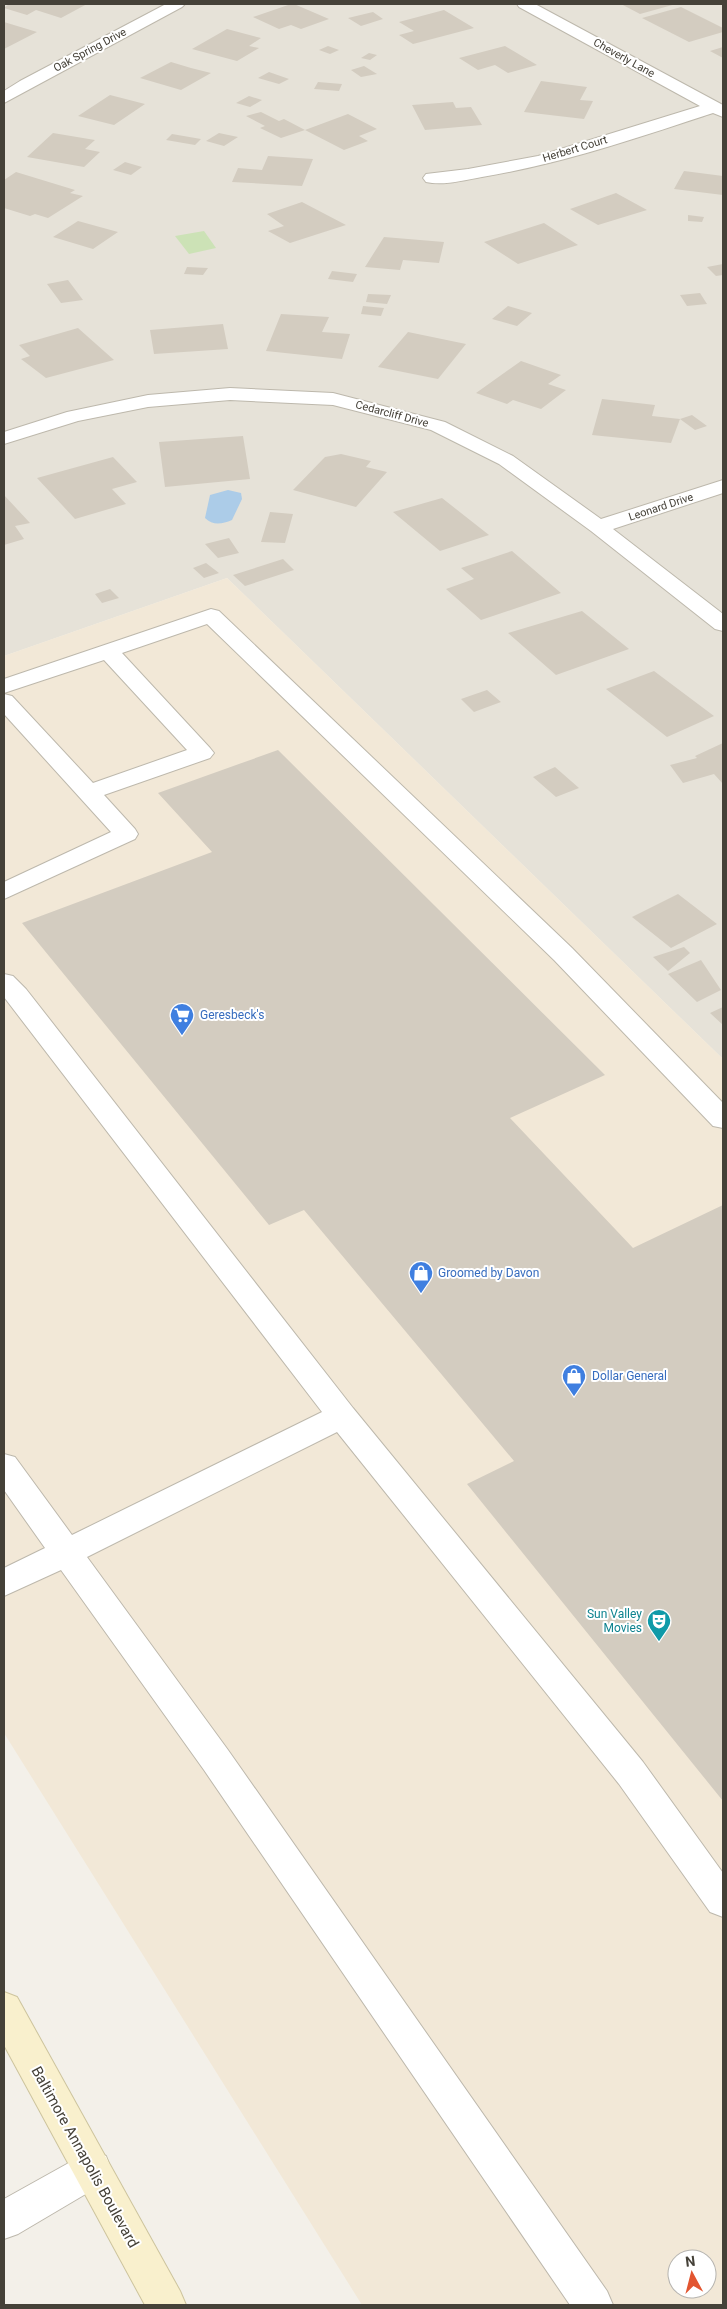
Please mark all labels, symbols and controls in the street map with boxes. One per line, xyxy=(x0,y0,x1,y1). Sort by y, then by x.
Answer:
street label: Oak Spring Drive xyxy=(51,25,129,75)
street label: Cheverly Lane xyxy=(591,36,657,80)
street label: Herbert Court xyxy=(541,133,609,165)
street label: Cedarcliff Drive xyxy=(354,398,430,430)
street label: Leonard Drive xyxy=(627,490,695,524)
supermarket icon: Geresbeck's xyxy=(169,1002,195,1036)
place label: Geresbeck's xyxy=(200,1008,264,1022)
shop icon: Groomed by Davon xyxy=(408,1260,434,1294)
place label: Groomed by Davon xyxy=(438,1266,539,1280)
shop icon: Dollar General xyxy=(561,1363,587,1397)
place label: Dollar General xyxy=(592,1369,667,1383)
place label: Sun Valley Movies xyxy=(587,1607,642,1635)
theatre icon: Sun Valley Movies xyxy=(646,1608,672,1642)
street label: Baltimore Annapolis Boulevard xyxy=(28,2063,142,2251)
north arrow xyxy=(667,2249,717,2299)
text: N xyxy=(685,2253,696,2270)

